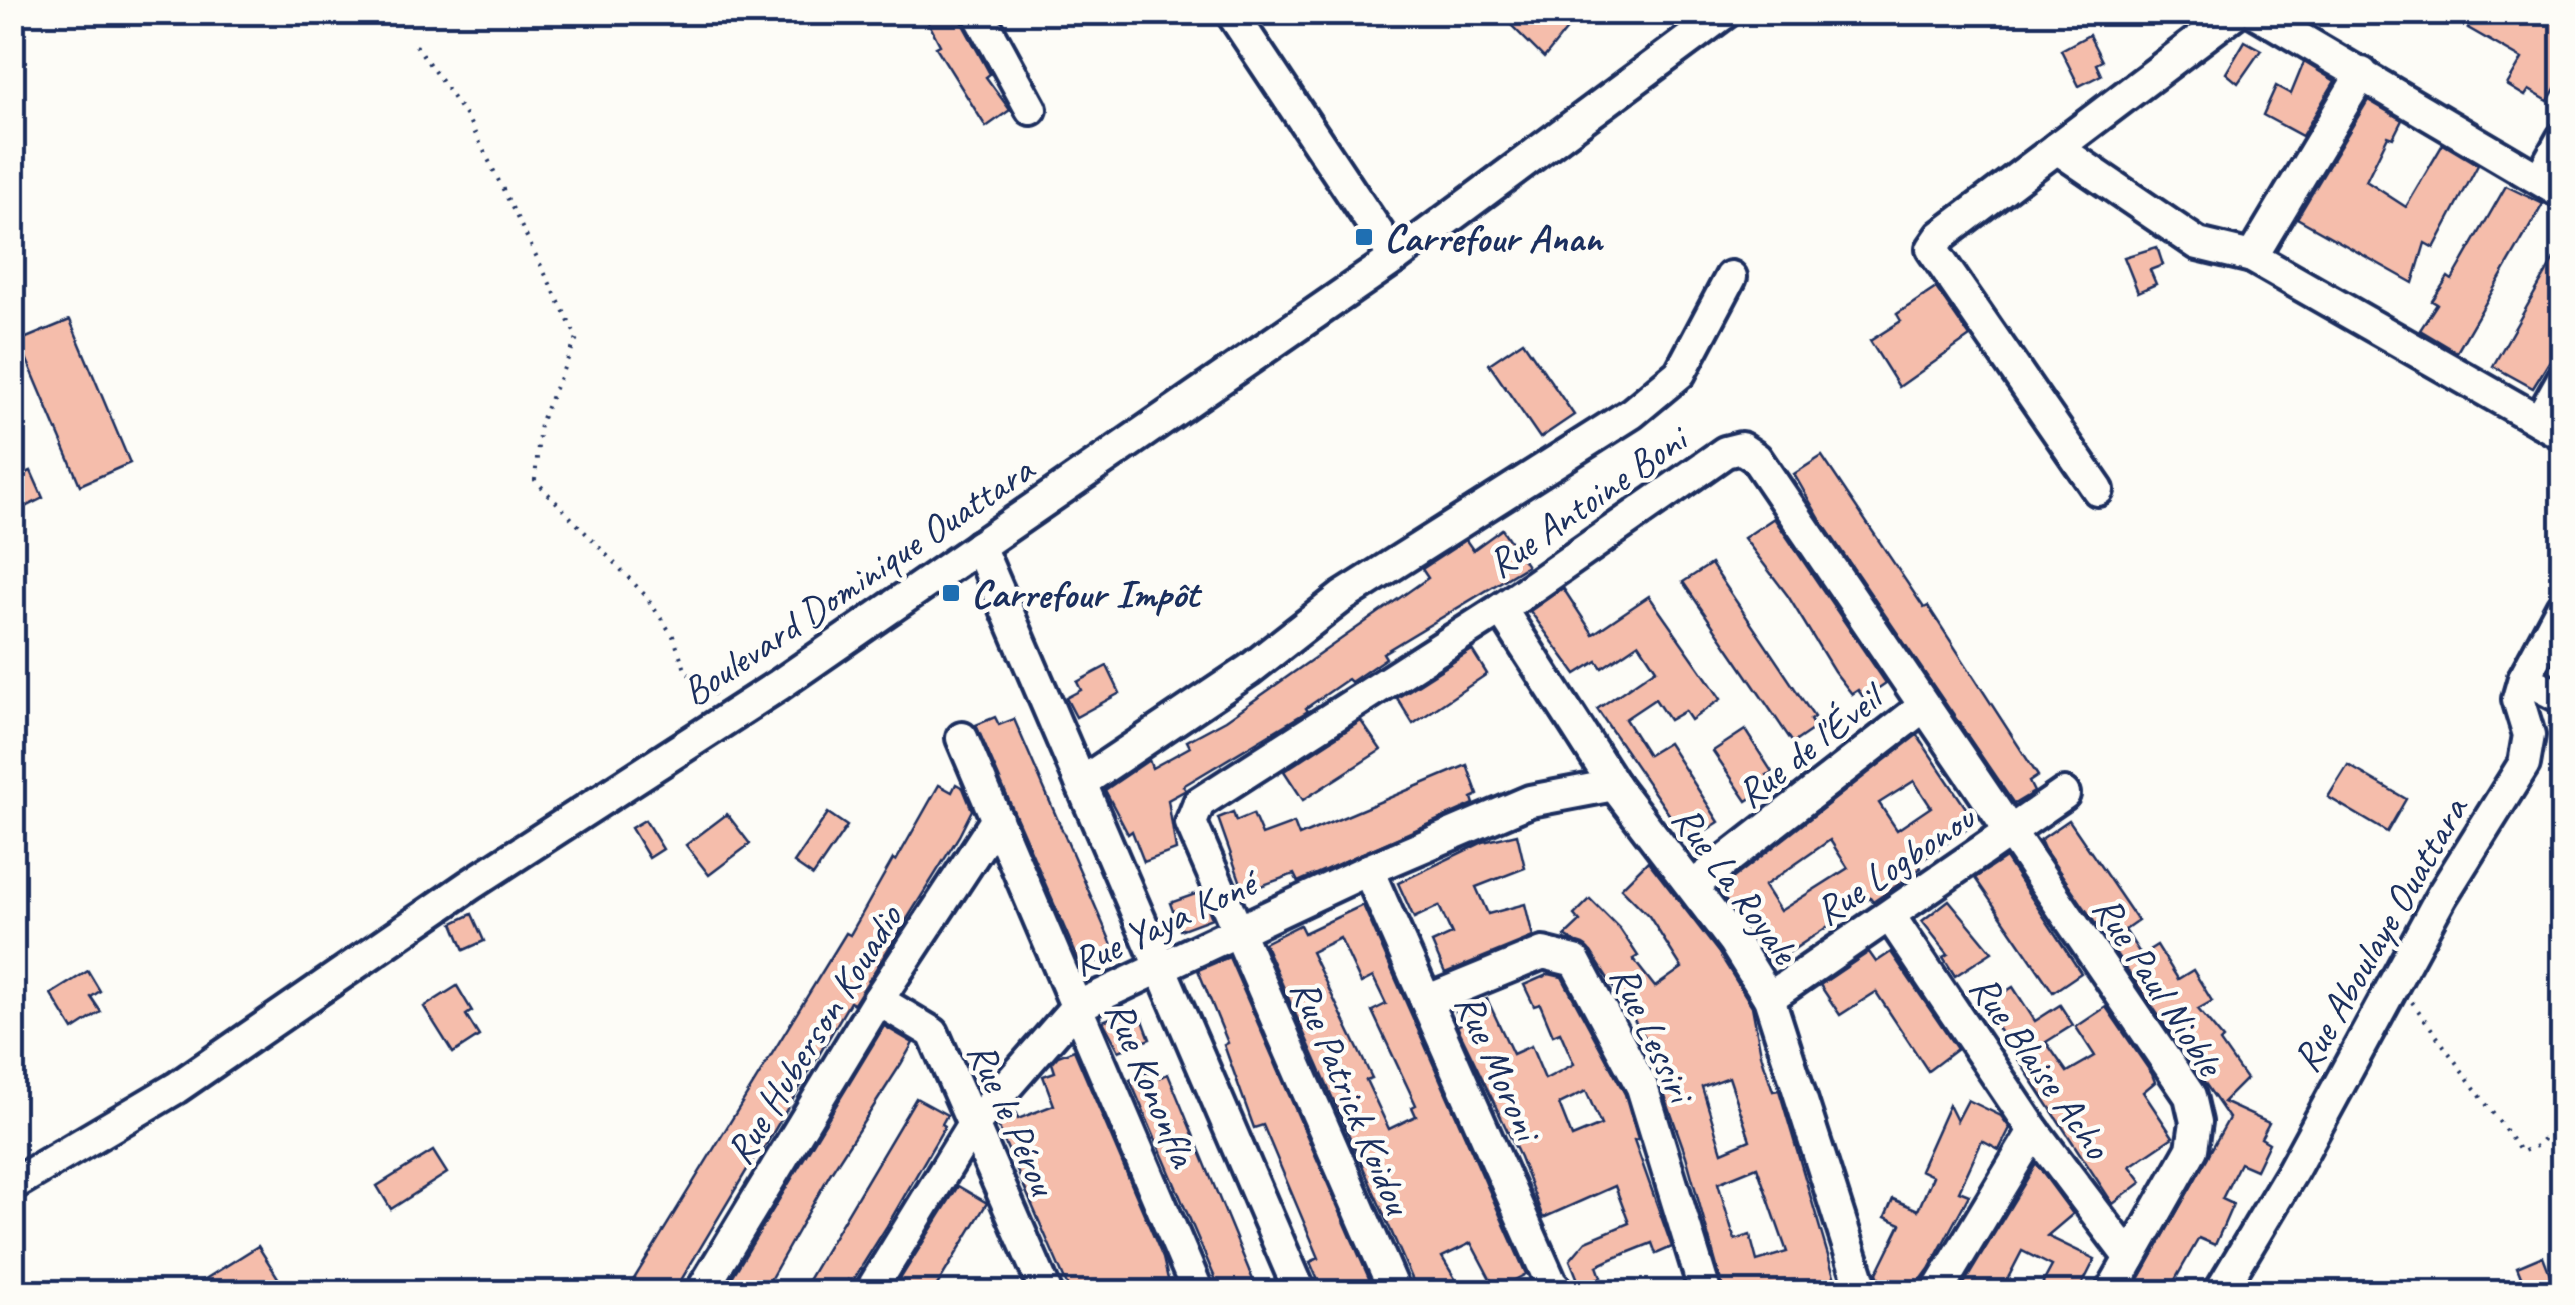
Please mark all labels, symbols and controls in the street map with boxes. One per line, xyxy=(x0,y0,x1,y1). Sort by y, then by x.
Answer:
place label: Carrefour Anan xyxy=(1384,213,1605,263)
marker: Carrefour Anan xyxy=(1353,226,1375,248)
street label: Rue Antoine Boni xyxy=(1477,412,1699,589)
street label: Boulevard Dominique Ouattara xyxy=(673,443,1045,717)
place label: Carrefour Impôt xyxy=(971,569,1203,619)
marker: Carrefour Impôt xyxy=(940,582,962,604)
street label: Rue de l'Éveil xyxy=(1726,671,1896,819)
street label: Rue Aboulaye Ouattara xyxy=(2281,786,2480,1081)
street label: Rue Logbonou xyxy=(1805,792,1986,936)
street label: Rue La Royale xyxy=(1661,796,1811,976)
street label: Rue Yaya Koné xyxy=(1064,856,1269,987)
street label: Rue Paul Nioble xyxy=(2082,886,2236,1087)
street label: Rue Huberson Kouadio xyxy=(714,894,914,1173)
street label: Rue Lessiri xyxy=(1599,957,1707,1114)
street label: Rue Blaise Acho xyxy=(1959,965,2123,1170)
street label: Rue Patrick Koidou xyxy=(1279,972,1424,1223)
street label: Rue Moroni xyxy=(1444,986,1554,1151)
street label: Rue Kononfla xyxy=(1094,993,1209,1176)
street label: Rue le Pérou xyxy=(956,1034,1069,1205)

